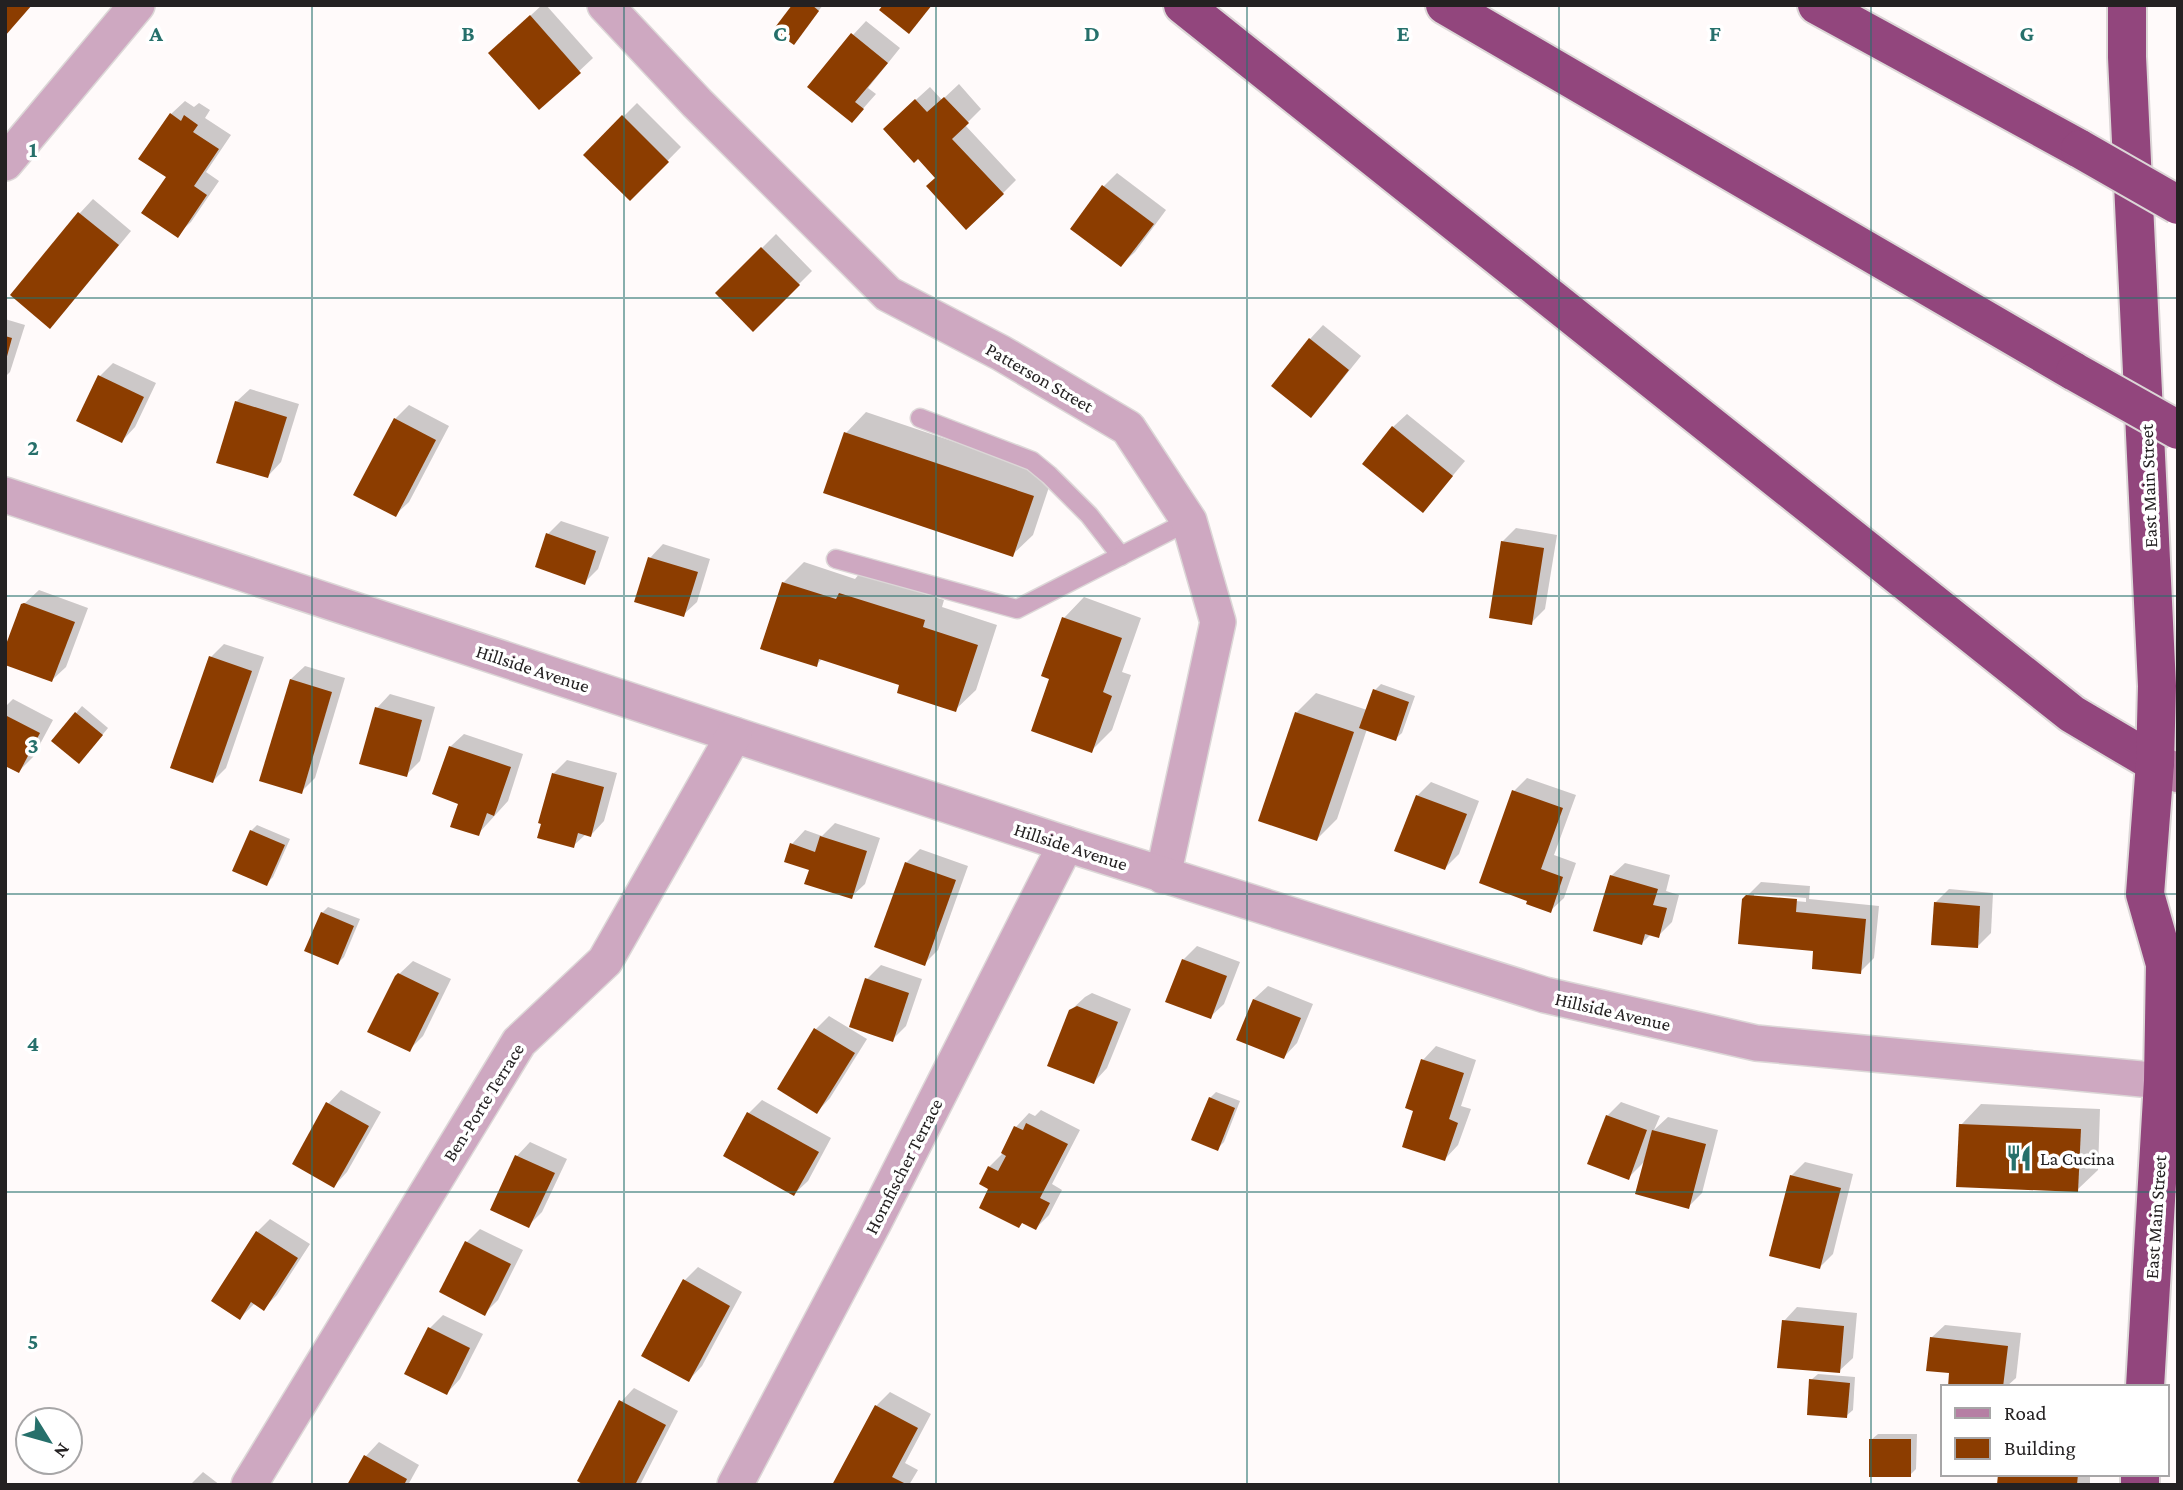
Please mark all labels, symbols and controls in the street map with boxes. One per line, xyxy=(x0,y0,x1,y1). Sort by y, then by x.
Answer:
text: A xyxy=(148,20,163,46)
text: B xyxy=(461,20,475,46)
text: C xyxy=(773,20,787,46)
text: D xyxy=(1084,20,1100,46)
text: E xyxy=(1396,20,1410,46)
text: F xyxy=(1709,20,1721,46)
text: G xyxy=(2020,20,2035,46)
text: 1 xyxy=(29,136,38,162)
street label: Patterson Street xyxy=(982,338,1098,417)
street label: East Main Street xyxy=(2136,423,2161,548)
text: 2 xyxy=(27,434,39,460)
street label: Hillside Avenue xyxy=(474,640,592,697)
text: 3 xyxy=(27,732,39,758)
street label: Hillside Avenue xyxy=(1012,818,1130,875)
street label: Hillside Avenue xyxy=(1553,988,1673,1035)
text: 4 xyxy=(27,1030,39,1056)
street label: Ben-Porte Terrace xyxy=(439,1039,528,1165)
street label: Hornfischer Terrace xyxy=(860,1095,947,1237)
restaurant icon: La Cucina xyxy=(2004,1143,2034,1173)
place label: La Cucina xyxy=(2040,1148,2115,1169)
street label: East Main Street xyxy=(2141,1154,2170,1280)
text: 5 xyxy=(27,1328,39,1354)
legend xyxy=(1941,1385,2169,1476)
text: Road xyxy=(2004,1401,2047,1425)
north arrow xyxy=(14,1406,84,1476)
text: Building xyxy=(2004,1436,2076,1460)
text: N xyxy=(50,1439,74,1462)

